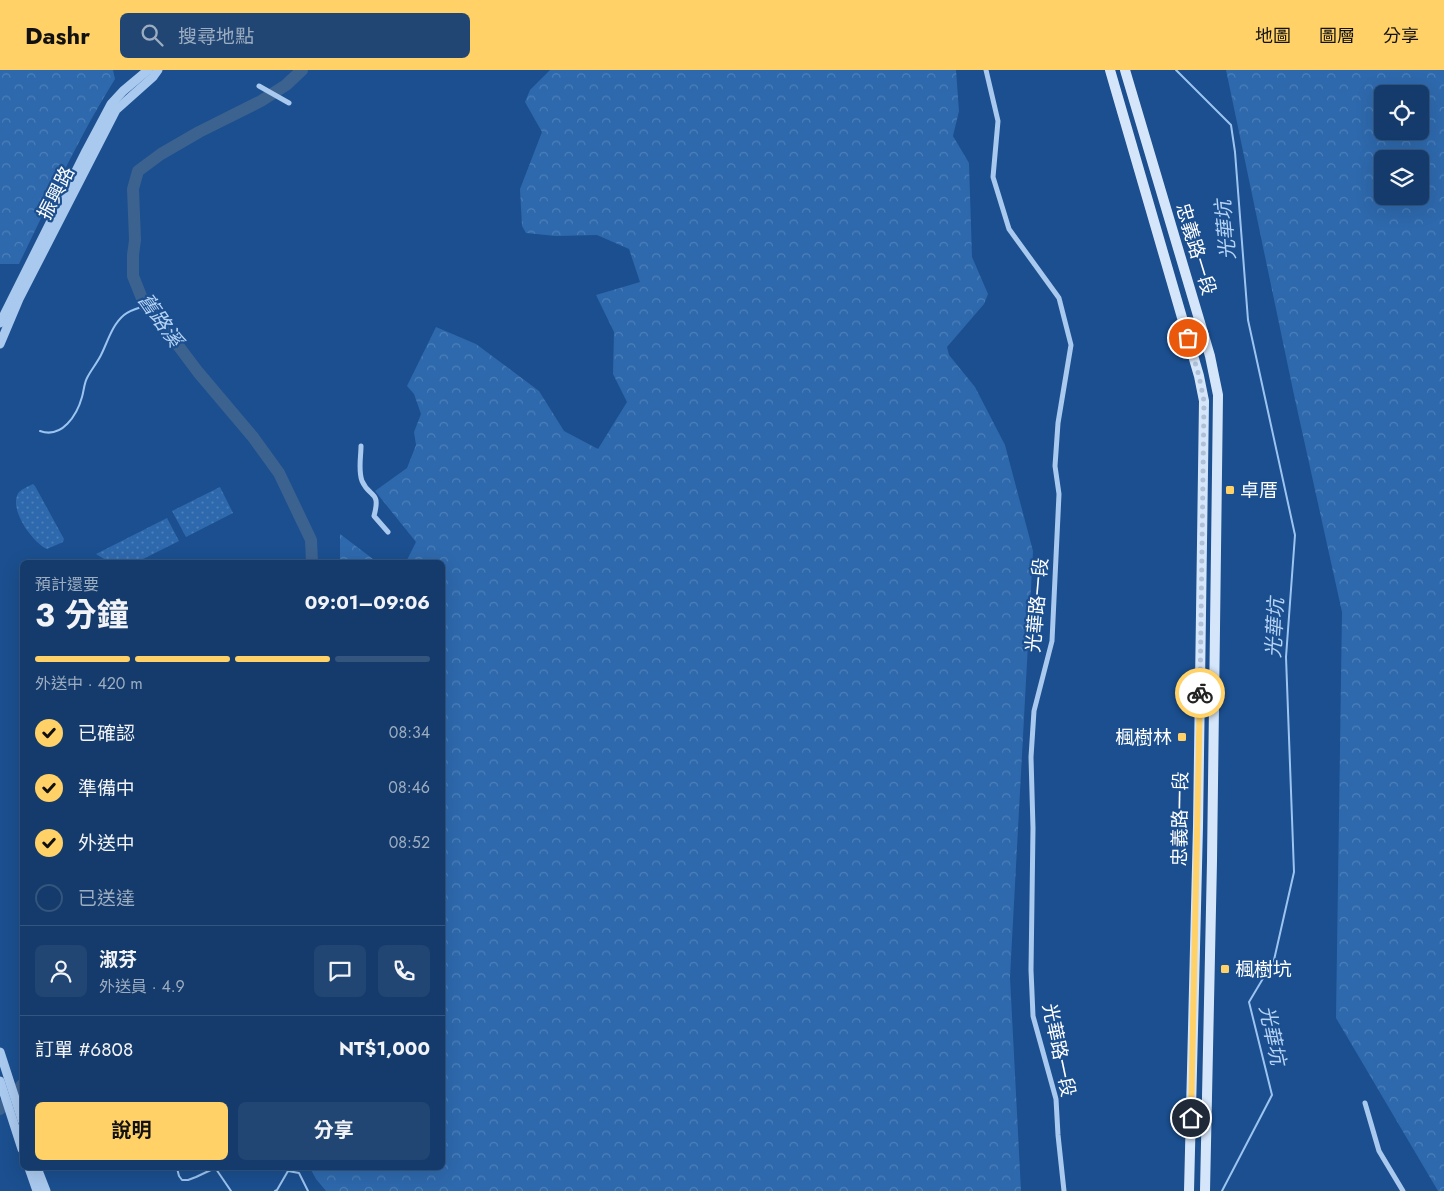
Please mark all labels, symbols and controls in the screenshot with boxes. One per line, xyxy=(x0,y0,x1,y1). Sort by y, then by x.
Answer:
search box xyxy=(120,13,470,58)
text: Dashr xyxy=(25,18,90,53)
icon: search xyxy=(138,21,166,49)
text: 搜尋地點 xyxy=(178,23,254,50)
text: 地圖 xyxy=(1255,23,1291,49)
text: 圖層 xyxy=(1319,23,1355,49)
text: 分享 xyxy=(1383,23,1419,49)
map controls xyxy=(1374,85,1429,205)
button: locate xyxy=(1374,85,1429,140)
button: layers xyxy=(1374,150,1429,205)
street label: 振興路 xyxy=(31,161,81,225)
water label: 光華坑 xyxy=(1209,196,1243,261)
street label: 忠義路一段 xyxy=(1169,200,1223,298)
water label: 舊路溪 xyxy=(131,287,191,355)
pin xyxy=(1167,317,1209,359)
icon: bag xyxy=(1174,324,1202,352)
place label: 卓厝 xyxy=(1240,477,1278,504)
marker: 卓厝 xyxy=(1224,484,1236,496)
street label: 光華路一段 xyxy=(1019,556,1055,654)
text: 預計還要 xyxy=(35,573,99,596)
text: 09:01–09:06 xyxy=(305,589,430,616)
text: 3 分鐘 xyxy=(35,592,128,638)
water label: 光華坑 xyxy=(1259,594,1291,659)
courier xyxy=(1175,668,1225,718)
text: 外送中 · 420 m xyxy=(35,672,143,695)
icon: bike xyxy=(1186,679,1214,707)
icon: check xyxy=(35,719,63,747)
text: 已確認 xyxy=(78,720,135,747)
text: 08:34 xyxy=(389,721,430,744)
place label: 楓樹林 xyxy=(1115,724,1172,751)
marker: 楓樹林 xyxy=(1176,731,1188,743)
street label: 忠義路一段 xyxy=(1166,771,1194,867)
icon: check xyxy=(35,774,63,802)
text: 準備中 xyxy=(78,775,135,802)
text: 08:46 xyxy=(388,776,430,799)
icon: check xyxy=(35,829,63,857)
text: 外送中 xyxy=(78,830,135,857)
text: 08:52 xyxy=(389,831,430,854)
text: 已送達 xyxy=(78,885,135,912)
button: person xyxy=(35,945,87,997)
button: chat xyxy=(314,945,366,997)
button: phone xyxy=(378,945,430,997)
text: 淑芬 xyxy=(99,946,137,973)
place label: 楓樹坑 xyxy=(1235,956,1292,983)
marker: 楓樹坑 xyxy=(1219,963,1231,975)
text: 外送員 · 4.9 xyxy=(99,975,185,998)
street label: 光華路一段 xyxy=(1036,1001,1082,1099)
water label: 光華坑 xyxy=(1252,1003,1293,1070)
text: NT$1,000 xyxy=(339,1035,430,1062)
text: 訂單 #6808 xyxy=(35,1036,133,1063)
pin xyxy=(1170,1097,1212,1139)
button: 說明 xyxy=(35,1102,228,1160)
button: 分享 xyxy=(238,1102,430,1160)
icon: home xyxy=(1177,1104,1205,1132)

